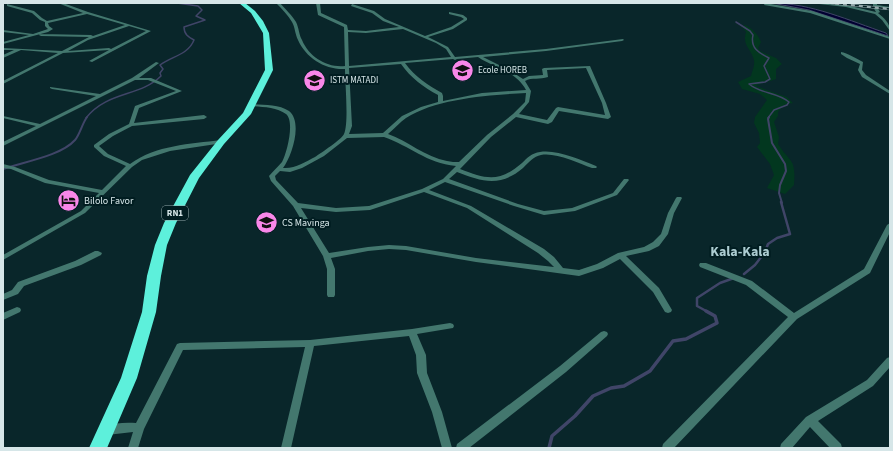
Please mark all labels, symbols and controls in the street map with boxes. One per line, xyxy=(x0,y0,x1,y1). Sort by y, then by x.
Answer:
school or university icon: Ecole HOREB xyxy=(450,57,476,83)
place label: Ecole HOREB xyxy=(478,64,527,77)
school or university icon: ISTM MATADI xyxy=(301,67,327,93)
place label: ISTM MATADI xyxy=(330,74,378,87)
hotel icon: Bilolo Favor xyxy=(56,187,82,213)
place label: Bilolo Favor xyxy=(84,194,134,208)
road number: RN1 xyxy=(162,206,188,220)
school or university icon: CS Mavinga xyxy=(254,209,280,235)
place label: CS Mavinga xyxy=(282,216,330,230)
district label: Kala-Kala xyxy=(710,242,770,262)

